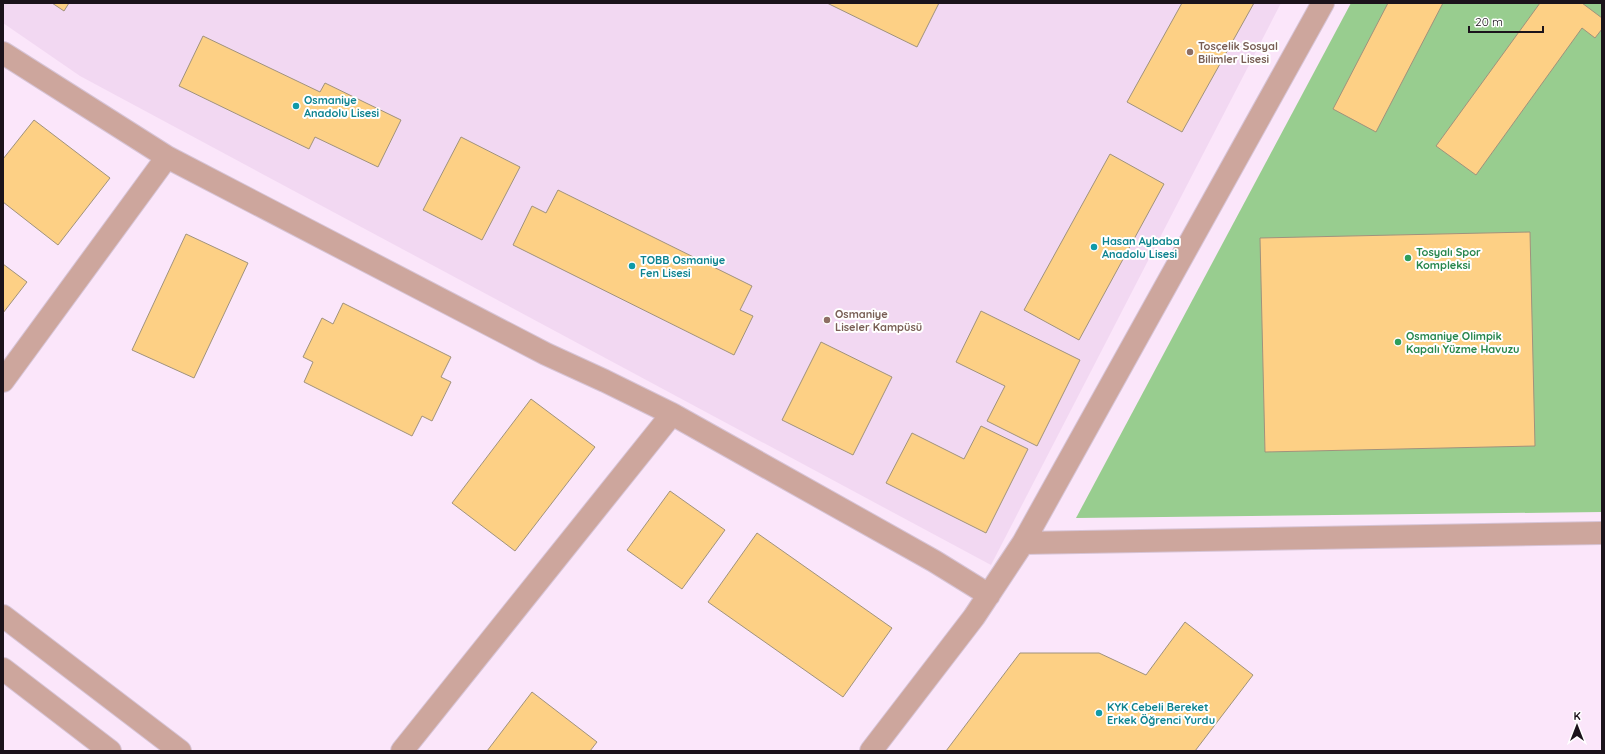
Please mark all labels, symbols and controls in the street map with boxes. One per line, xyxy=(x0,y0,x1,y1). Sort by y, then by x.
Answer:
scale bar xyxy=(1469,8,1543,34)
text: 20 m xyxy=(1475,14,1503,29)
place label: Tosçelik Sosyal Bilimler Lisesi xyxy=(1198,39,1278,66)
marker: Tosçelik Sosyal Bilimler Lisesi xyxy=(1185,47,1195,57)
place label: Osmaniye Anadolu Lisesi xyxy=(304,93,379,120)
marker: Osmaniye Anadolu Lisesi xyxy=(291,101,301,111)
place label: Hasan Aybaba Anadolu Lisesi xyxy=(1102,234,1180,261)
marker: Hasan Aybaba Anadolu Lisesi xyxy=(1089,242,1099,252)
place label: Tosyalı Spor Kompleksi xyxy=(1416,245,1481,272)
place label: TOBB Osmaniye Fen Lisesi xyxy=(640,253,726,280)
marker: Tosyalı Spor Kompleksi xyxy=(1403,253,1413,263)
marker: TOBB Osmaniye Fen Lisesi xyxy=(627,261,637,271)
place label: Osmaniye Liseler Kampüsü xyxy=(835,307,922,334)
marker: Osmaniye Liseler Kampüsü xyxy=(822,315,832,325)
place label: Osmaniye Olimpik Kapalı Yüzme Havuzu xyxy=(1406,329,1520,356)
marker: Osmaniye Olimpik Kapalı Yüzme Havuzu xyxy=(1393,337,1403,347)
place label: KYK Cebeli Bereket Erkek Öğrenci Yurdu xyxy=(1107,700,1215,727)
north arrow xyxy=(1557,706,1597,746)
marker: KYK Cebeli Bereket Erkek Öğrenci Yurdu xyxy=(1094,708,1104,718)
text: K xyxy=(1573,709,1581,723)

